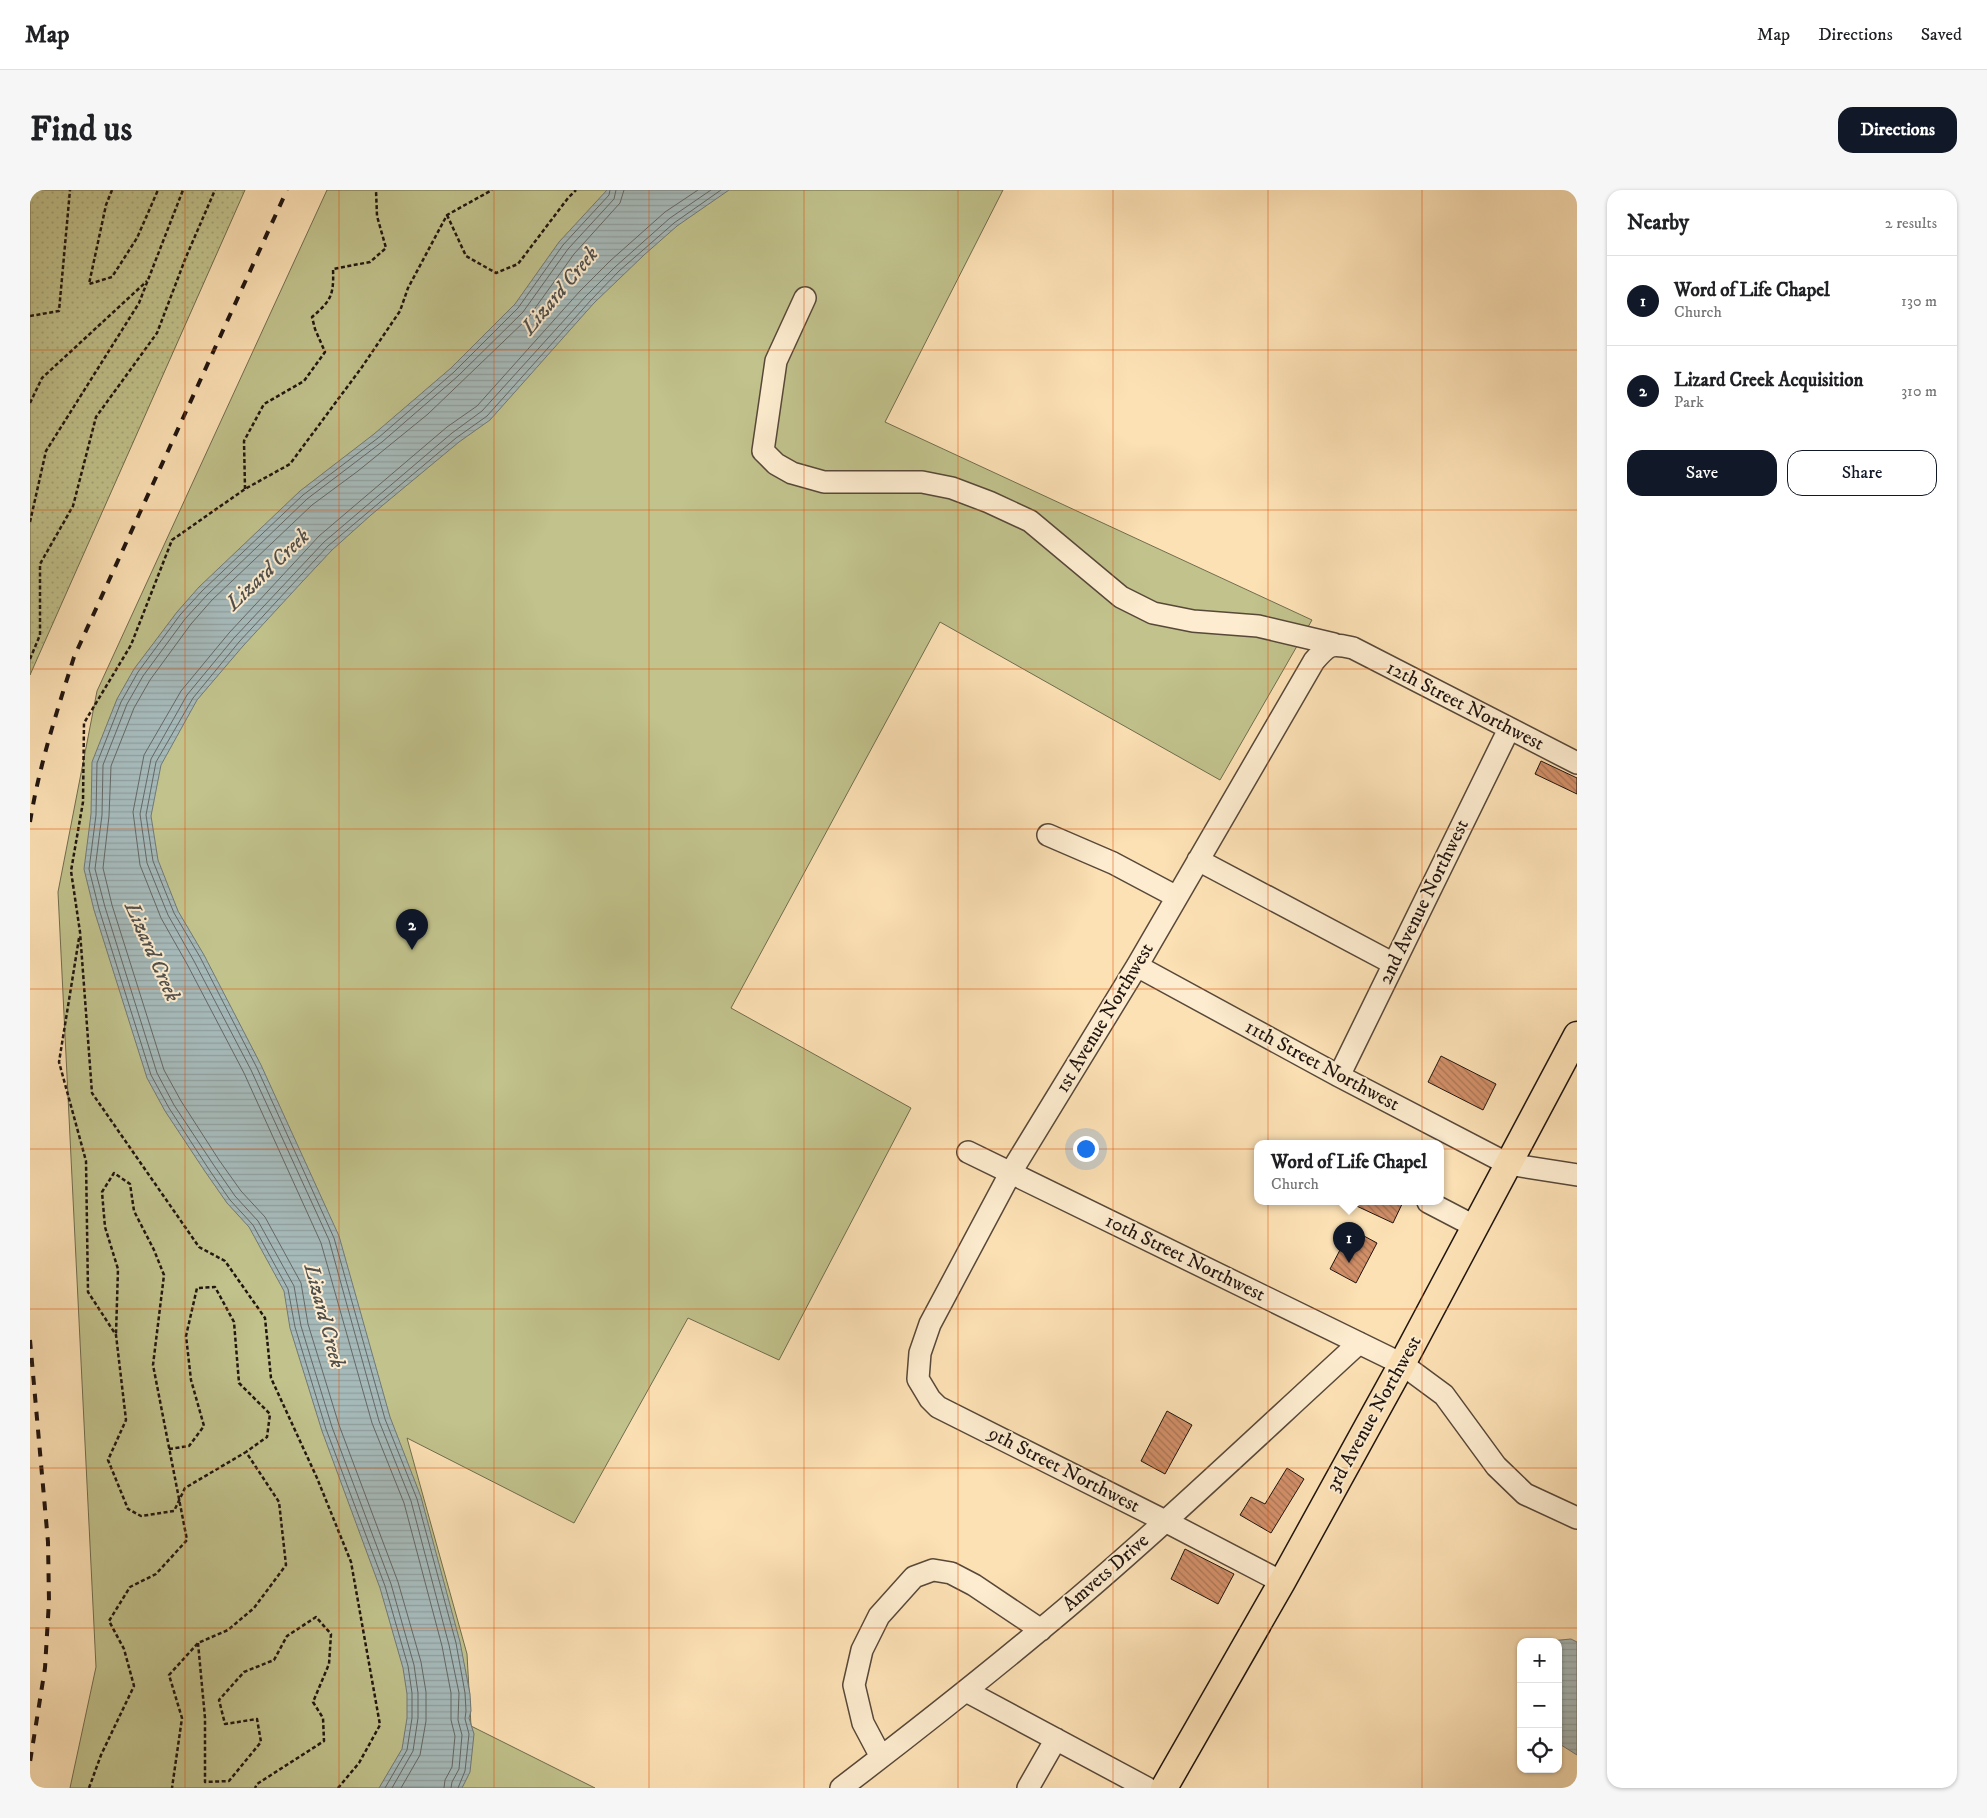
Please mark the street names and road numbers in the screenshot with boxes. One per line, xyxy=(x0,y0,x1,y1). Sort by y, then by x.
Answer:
street label: 12th Street Northwest xyxy=(1382,655,1548,757)
street label: 2nd Avenue Northwest xyxy=(1373,815,1475,989)
street label: 1st Avenue Northwest xyxy=(1050,938,1160,1098)
street label: 11th Street Northwest xyxy=(1240,1015,1404,1117)
street label: 10th Street Northwest xyxy=(1101,1208,1269,1308)
street label: 3rd Avenue Northwest xyxy=(1321,1331,1427,1497)
street label: 9th Street Northwest xyxy=(983,1421,1144,1519)
street label: Amvets Drive xyxy=(1058,1529,1154,1617)

